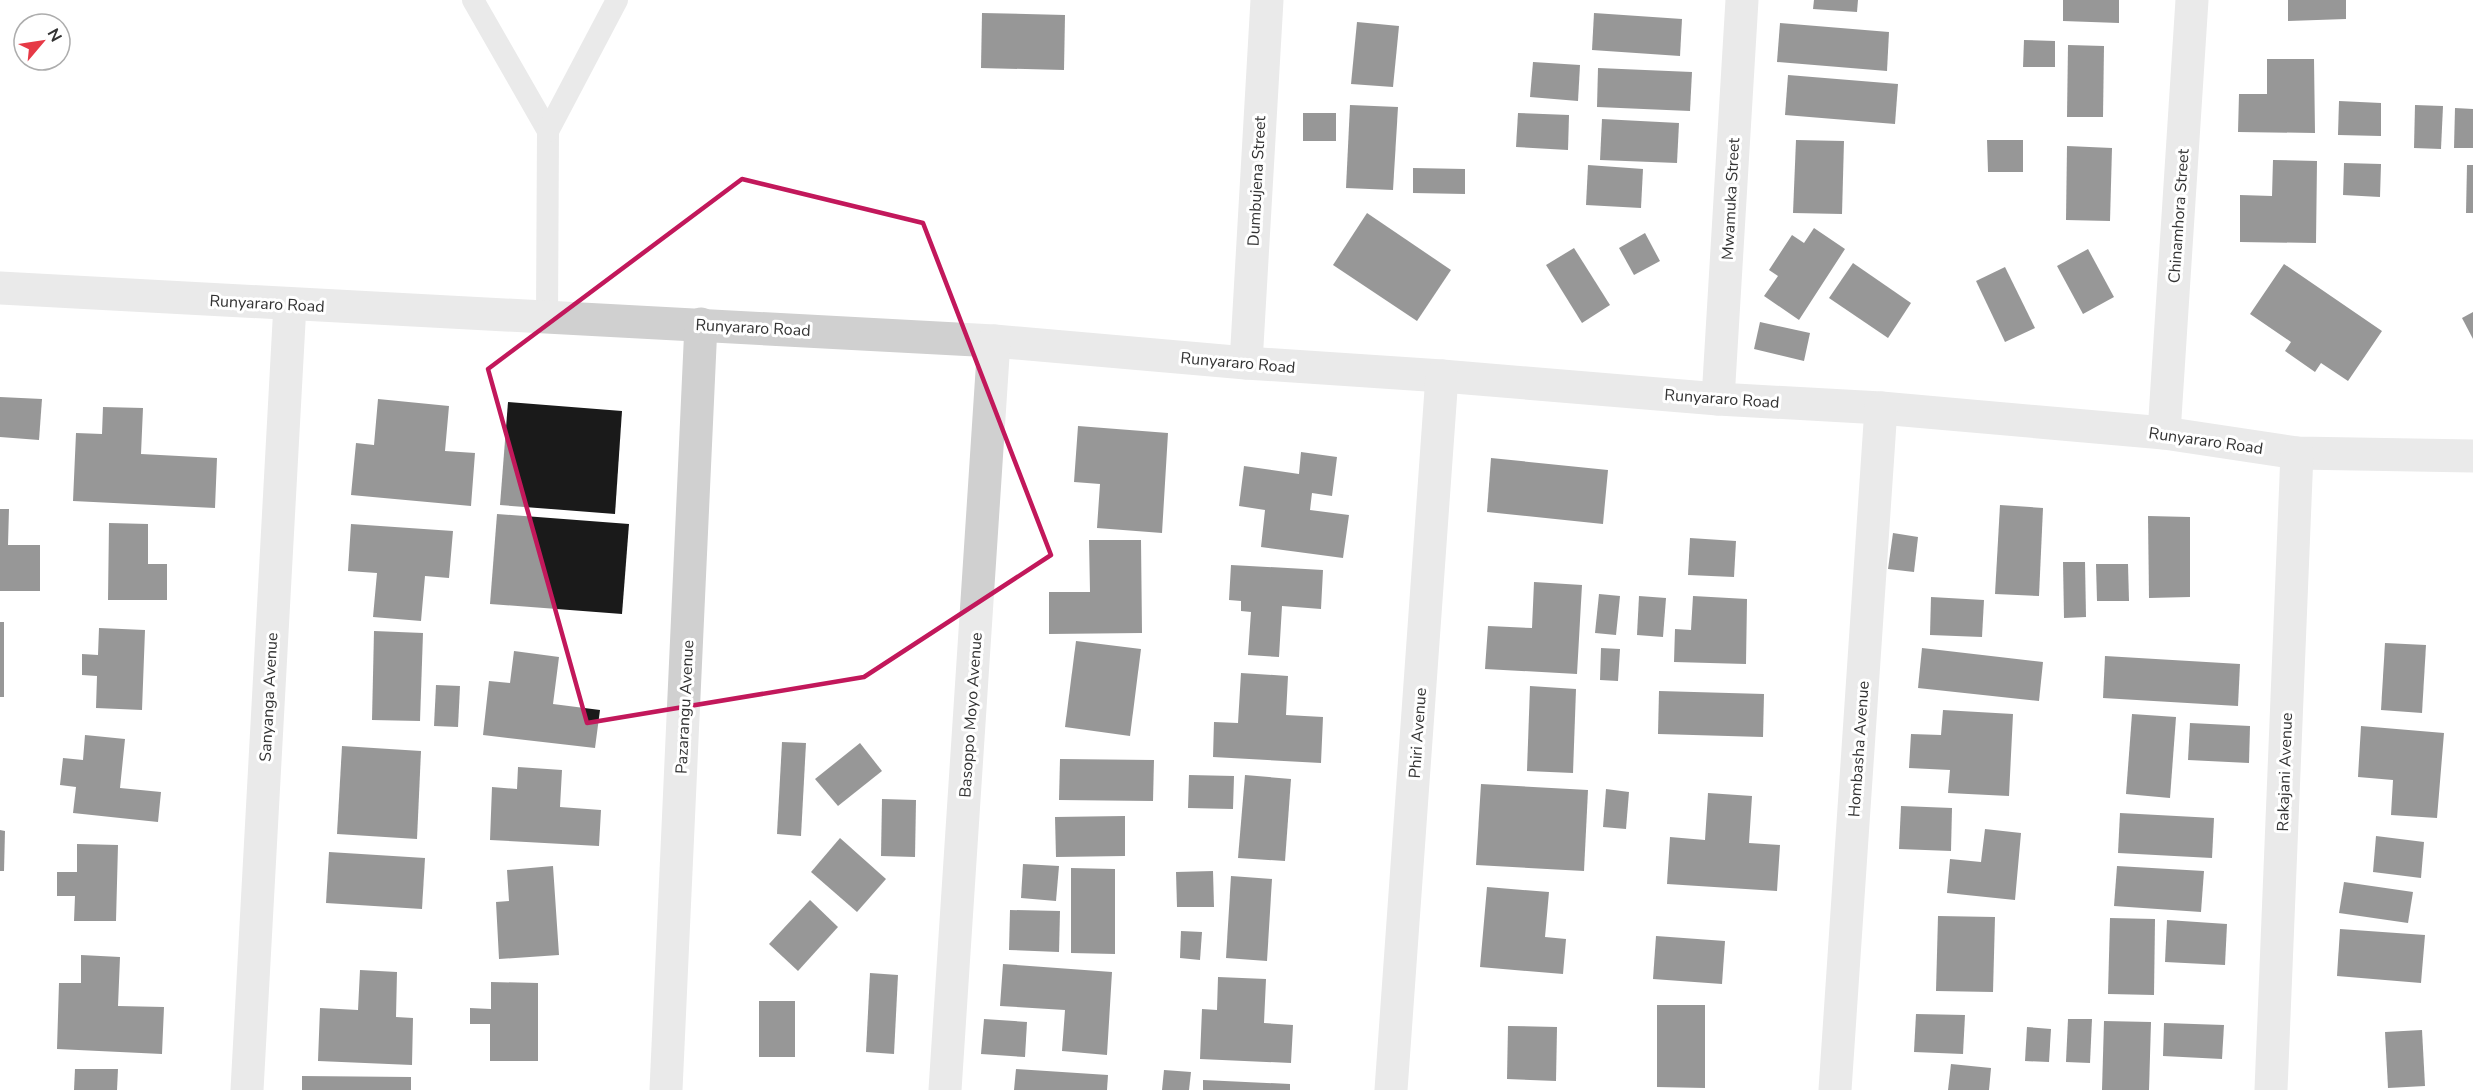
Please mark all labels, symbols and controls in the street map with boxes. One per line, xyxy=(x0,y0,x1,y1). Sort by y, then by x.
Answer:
north arrow xyxy=(12,12,72,72)
text: N xyxy=(42,25,67,46)
street label: Dumbujena Street xyxy=(1243,115,1271,247)
street label: Mwamuka Street xyxy=(1717,137,1745,261)
street label: Chinamhora Street xyxy=(2163,148,2195,284)
street label: Runyararo Road xyxy=(209,290,325,318)
street label: Runyararo Road xyxy=(695,314,811,342)
street label: Runyararo Road xyxy=(1180,347,1296,379)
street label: Runyararo Road xyxy=(1664,384,1780,414)
street label: Runyararo Road xyxy=(2147,422,2264,460)
street label: Sanyanga Avenue xyxy=(255,632,283,762)
street label: Basoppo Moyo Avenue xyxy=(954,632,988,798)
street label: Pazarangu Avenue xyxy=(671,639,699,775)
street label: Hombasha Avenue xyxy=(1843,680,1875,818)
street label: Phiri Avenue xyxy=(1404,687,1432,779)
street label: Rakajani Avenue xyxy=(2272,712,2298,832)

